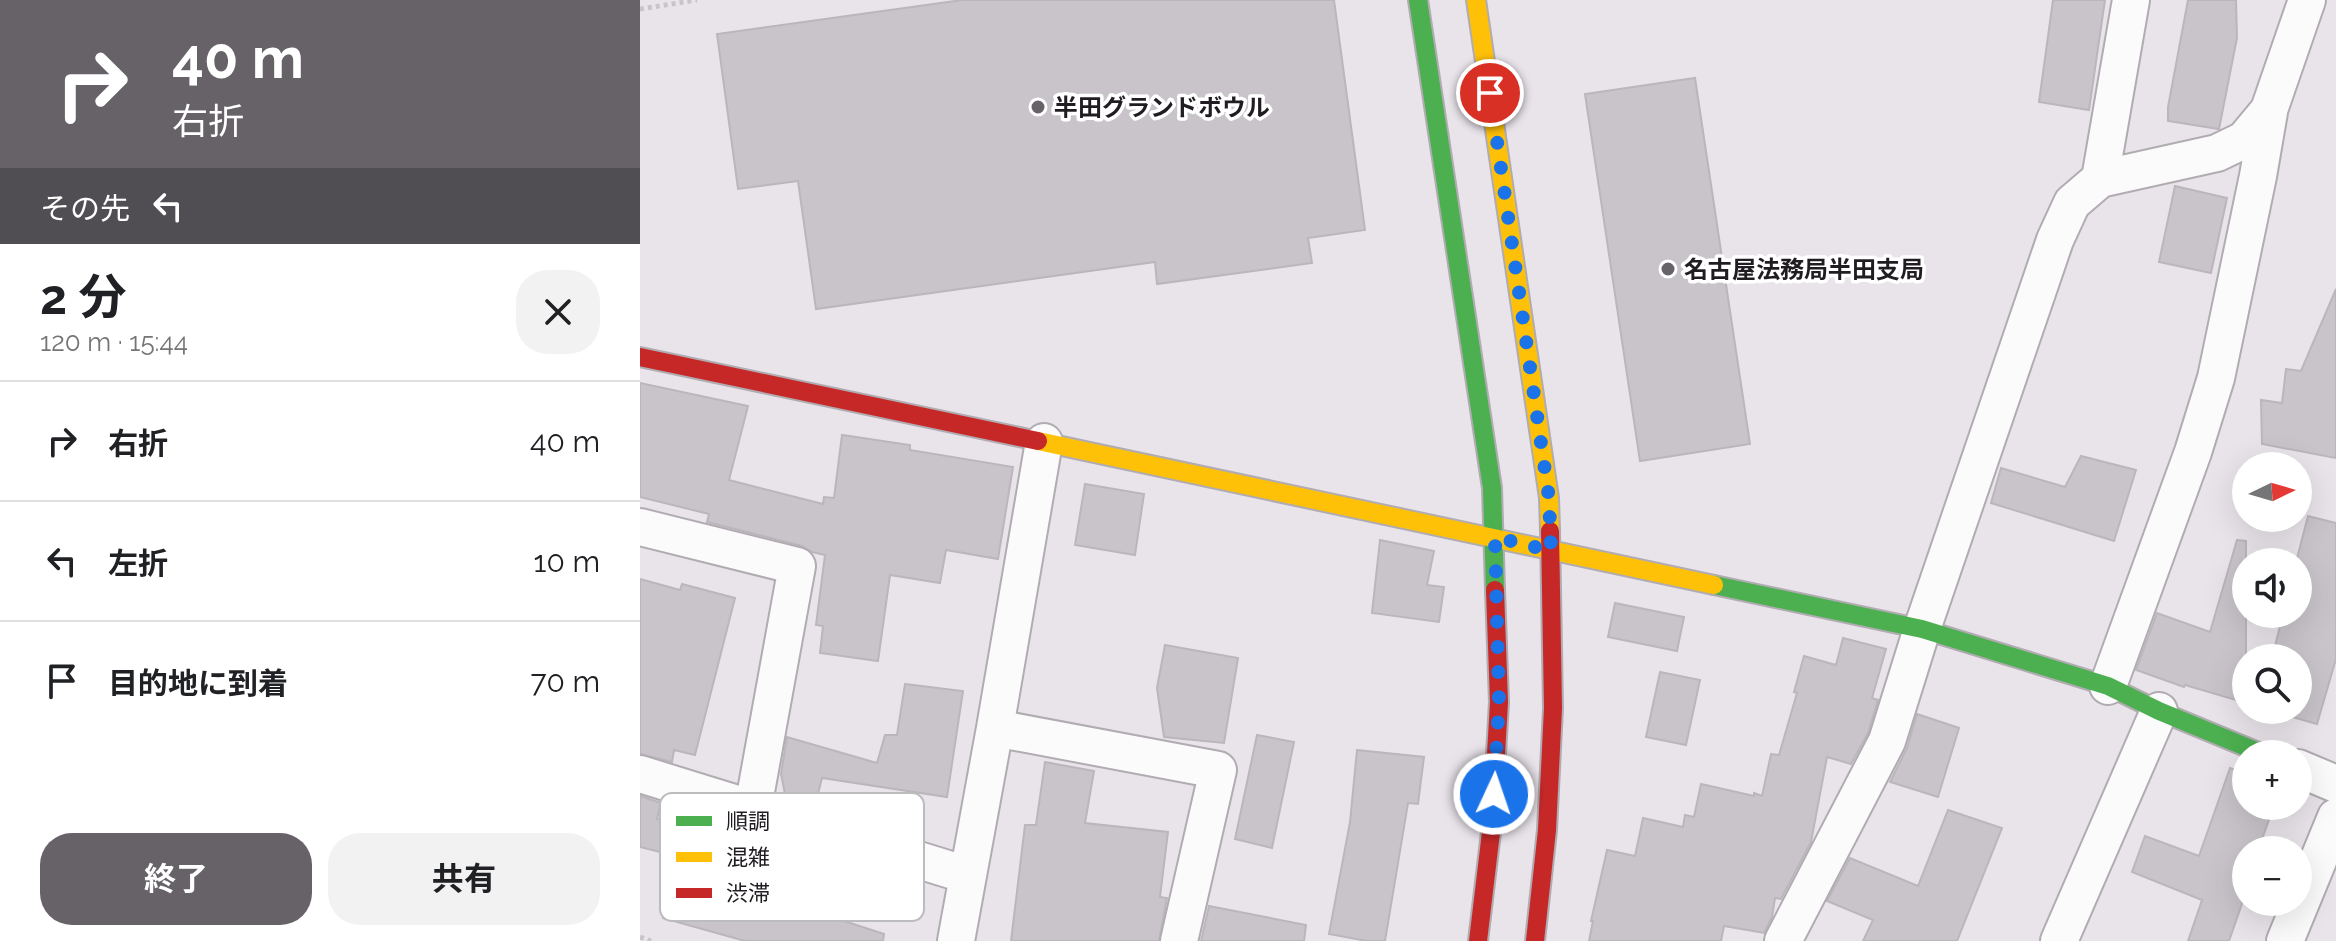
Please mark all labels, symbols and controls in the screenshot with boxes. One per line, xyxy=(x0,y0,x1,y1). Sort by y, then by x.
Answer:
text: 40 m xyxy=(172,25,304,91)
icon: right xyxy=(40,32,144,136)
pin xyxy=(1456,59,1524,127)
icon: arrive xyxy=(1468,71,1512,115)
place label: 半田グランドボウル xyxy=(1054,93,1270,122)
marker: 半田グランドボウル xyxy=(1029,98,1047,116)
text: 右折 xyxy=(172,100,244,142)
icon: left xyxy=(146,184,190,228)
text: その先 xyxy=(40,191,130,226)
place label: 名古屋法務局半田支局 xyxy=(1684,255,1924,284)
marker: 名古屋法務局半田支局 xyxy=(1659,260,1677,278)
text: 2 分 xyxy=(40,269,127,325)
button: close xyxy=(516,270,600,354)
text: 120 m · 15:44 xyxy=(40,327,188,357)
icon: right xyxy=(40,419,84,463)
text: 40 m xyxy=(530,424,600,459)
text: 右折 xyxy=(108,426,168,461)
north arrow xyxy=(2232,452,2312,532)
map controls xyxy=(2232,452,2312,916)
icon: left xyxy=(40,539,84,583)
text: 10 m xyxy=(534,544,600,579)
text: 左折 xyxy=(108,546,168,581)
button: sound xyxy=(2232,548,2312,628)
button: search xyxy=(2232,644,2312,724)
icon: arrive xyxy=(40,659,84,703)
text: 70 m xyxy=(530,664,600,699)
text: 目的地に到着 xyxy=(108,666,288,701)
button: + xyxy=(2232,740,2312,820)
position arrow xyxy=(1452,752,1536,836)
legend xyxy=(660,793,924,921)
text: 順調 xyxy=(726,808,770,834)
button: 終了 xyxy=(40,833,312,925)
button: 共有 xyxy=(328,833,600,925)
button: − xyxy=(2232,836,2312,916)
text: 混雑 xyxy=(726,844,770,870)
text: 渋滞 xyxy=(726,880,770,906)

